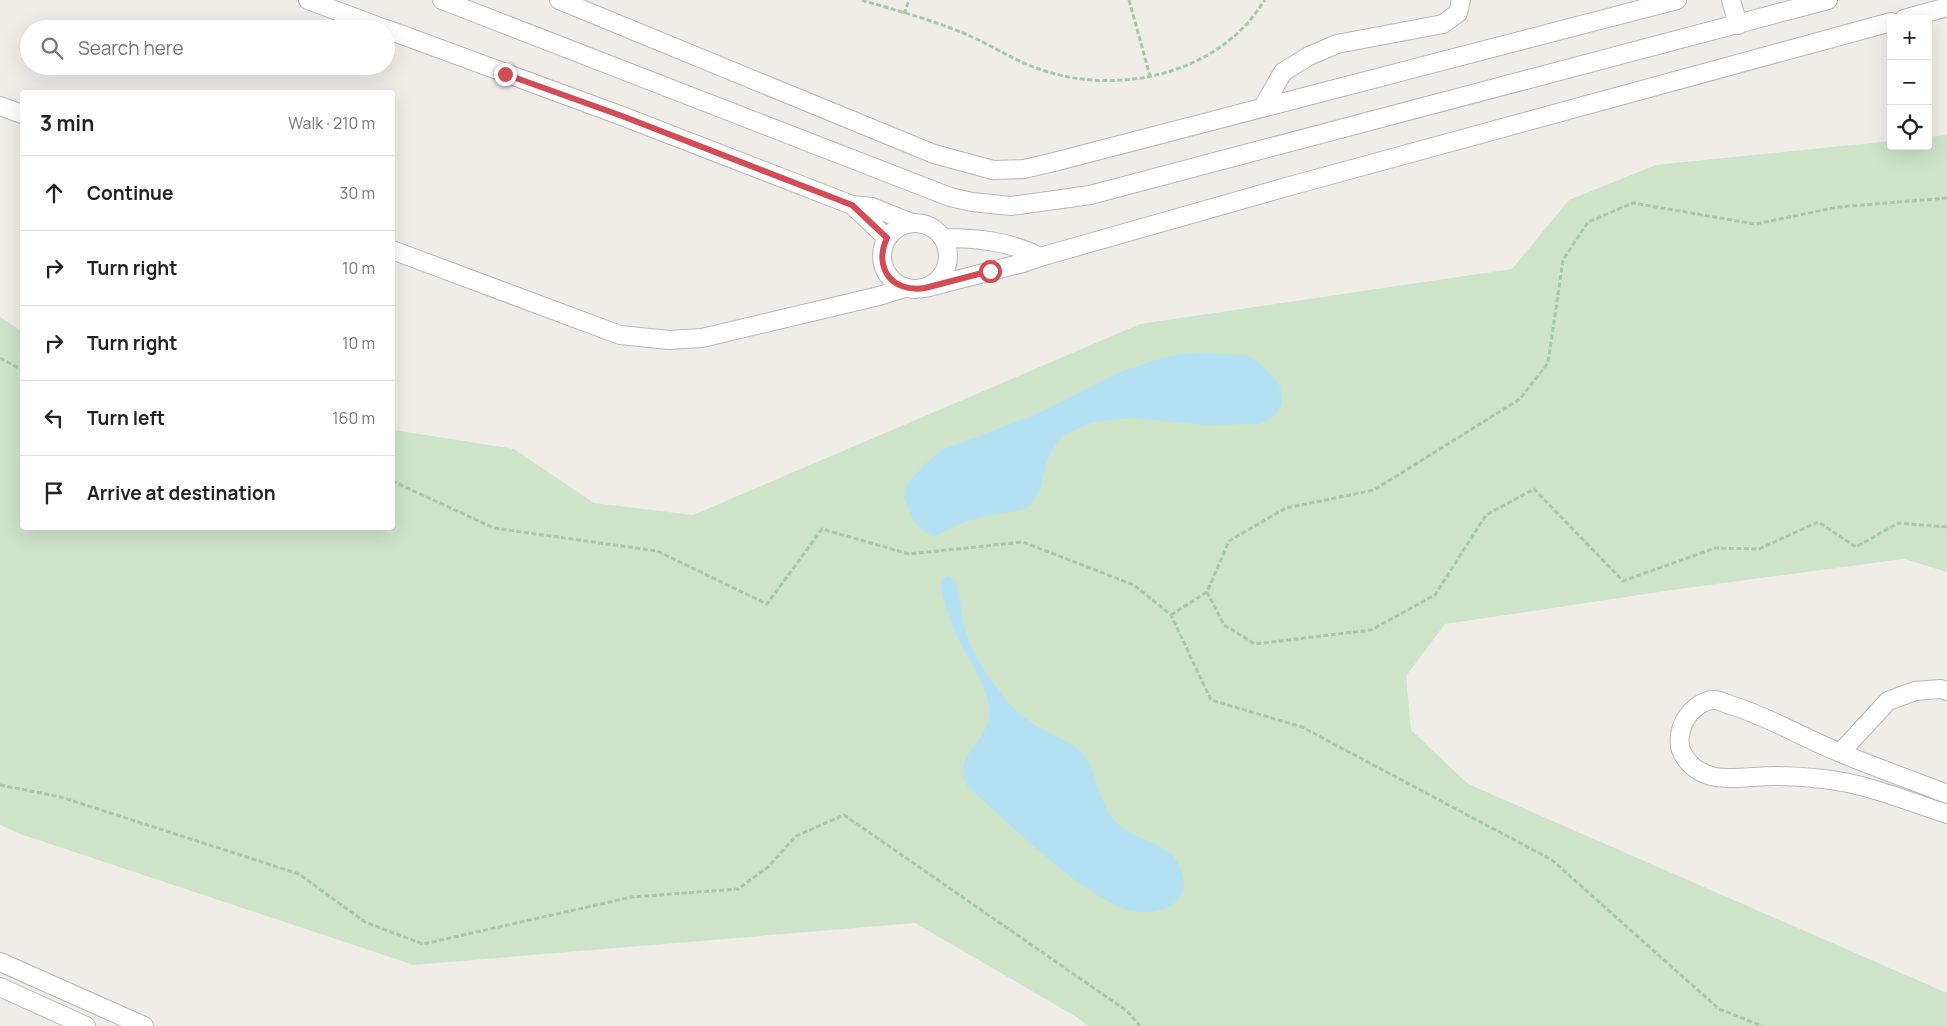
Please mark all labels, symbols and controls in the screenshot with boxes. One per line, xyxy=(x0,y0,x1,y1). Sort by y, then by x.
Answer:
map controls xyxy=(1887,15,1932,150)
button: + xyxy=(1887,15,1932,60)
search box xyxy=(20,20,395,75)
icon: search xyxy=(38,34,66,62)
text: Search here xyxy=(78,35,184,61)
button: − xyxy=(1887,60,1932,105)
route end xyxy=(494,63,517,86)
button: locate xyxy=(1887,105,1932,150)
text: 3 min xyxy=(40,109,94,137)
text: Walk · 210 m xyxy=(288,112,375,134)
icon: ahead xyxy=(40,179,68,207)
text: Continue xyxy=(87,180,173,206)
text: 30 m xyxy=(340,182,375,204)
icon: right xyxy=(40,254,68,282)
text: Turn right xyxy=(87,255,177,281)
text: 10 m xyxy=(342,257,375,279)
route start xyxy=(979,260,1002,283)
icon: right xyxy=(40,329,68,357)
text: Turn right xyxy=(87,330,177,356)
text: 10 m xyxy=(342,332,375,354)
icon: left xyxy=(40,404,68,432)
text: Turn left xyxy=(87,405,165,431)
text: 160 m xyxy=(332,407,375,429)
icon: arrive xyxy=(40,479,68,507)
text: Arrive at destination xyxy=(87,480,276,506)

